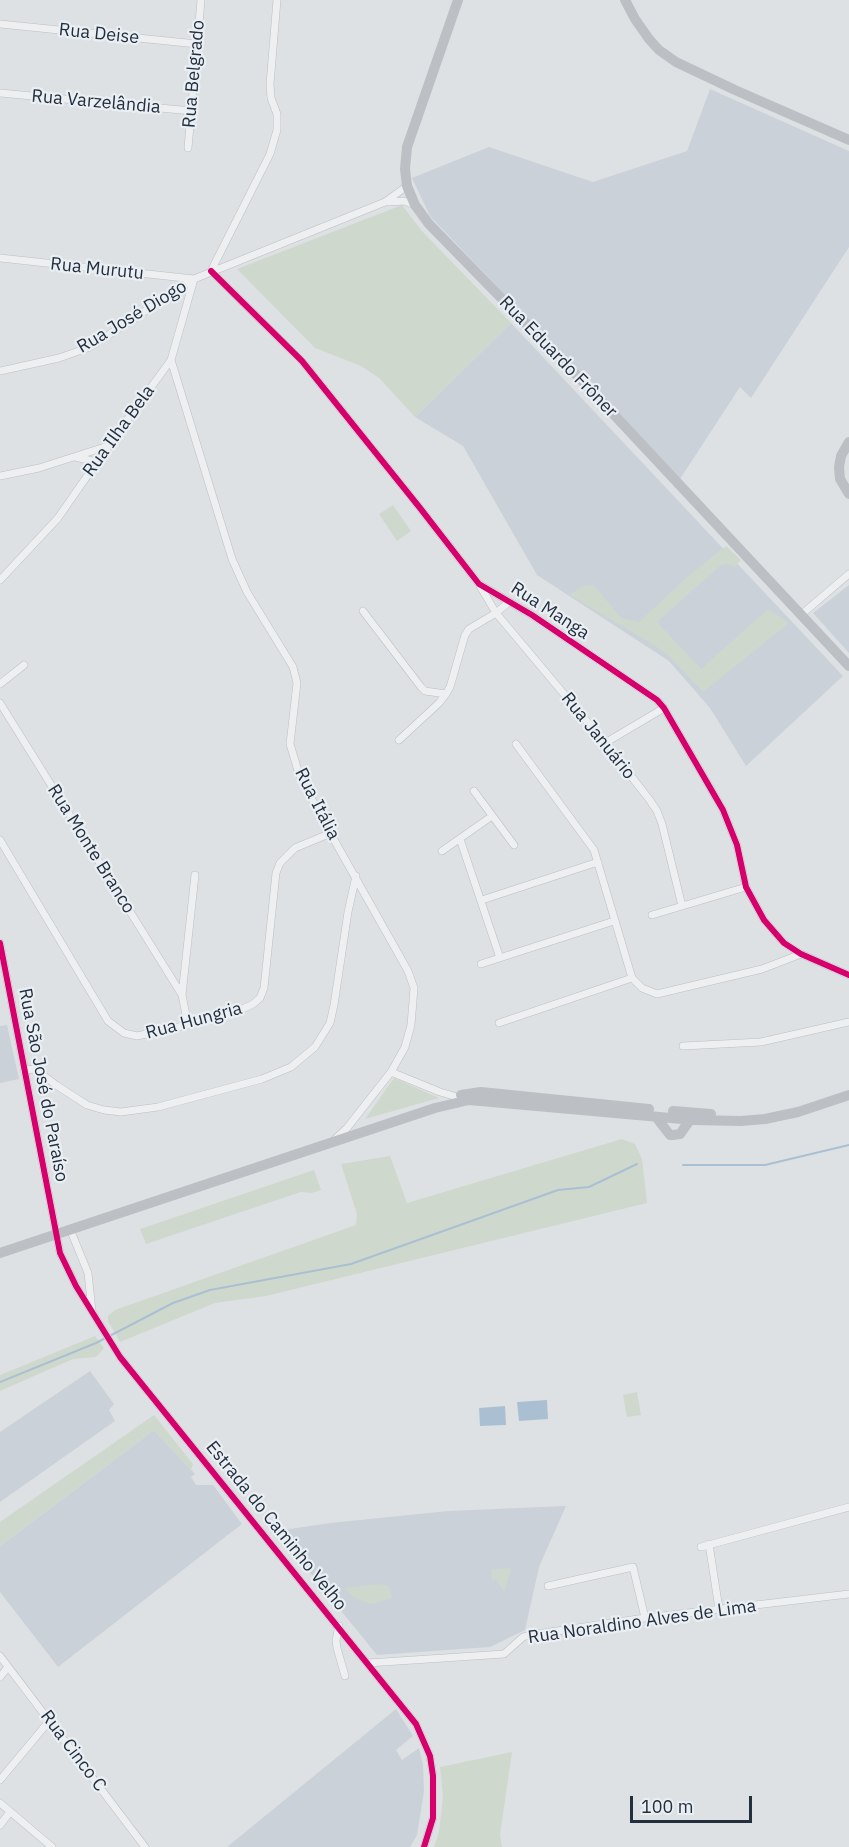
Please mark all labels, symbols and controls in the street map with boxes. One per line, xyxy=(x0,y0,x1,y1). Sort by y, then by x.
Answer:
street label: Rua Deise xyxy=(58,19,140,49)
street label: Rua Belgrado xyxy=(179,19,209,129)
street label: Rua Varzelândia xyxy=(31,86,161,118)
street label: Rua Murutu xyxy=(49,253,145,285)
street label: Rua José Diogo xyxy=(73,276,191,358)
street label: Rua Eduardo Frôner xyxy=(494,292,622,422)
street label: Rua Ilha Bela xyxy=(79,381,159,481)
street label: Rua Manga xyxy=(507,578,593,644)
street label: Rua Januário xyxy=(556,688,640,784)
street label: Rua Itália xyxy=(290,764,344,844)
street label: Rua Monte Branco xyxy=(43,781,139,917)
street label: Rua São José do Paraíso xyxy=(14,986,72,1184)
street label: Rua Hungria xyxy=(143,998,245,1044)
street label: Estrada do Caminho Velho xyxy=(201,1437,351,1615)
street label: Rua Noraldino Alves de Lima xyxy=(527,1595,757,1649)
street label: Rua Cinco C xyxy=(36,1706,110,1796)
scale bar xyxy=(633,1784,754,1822)
text: 100 m xyxy=(641,1795,693,1818)

